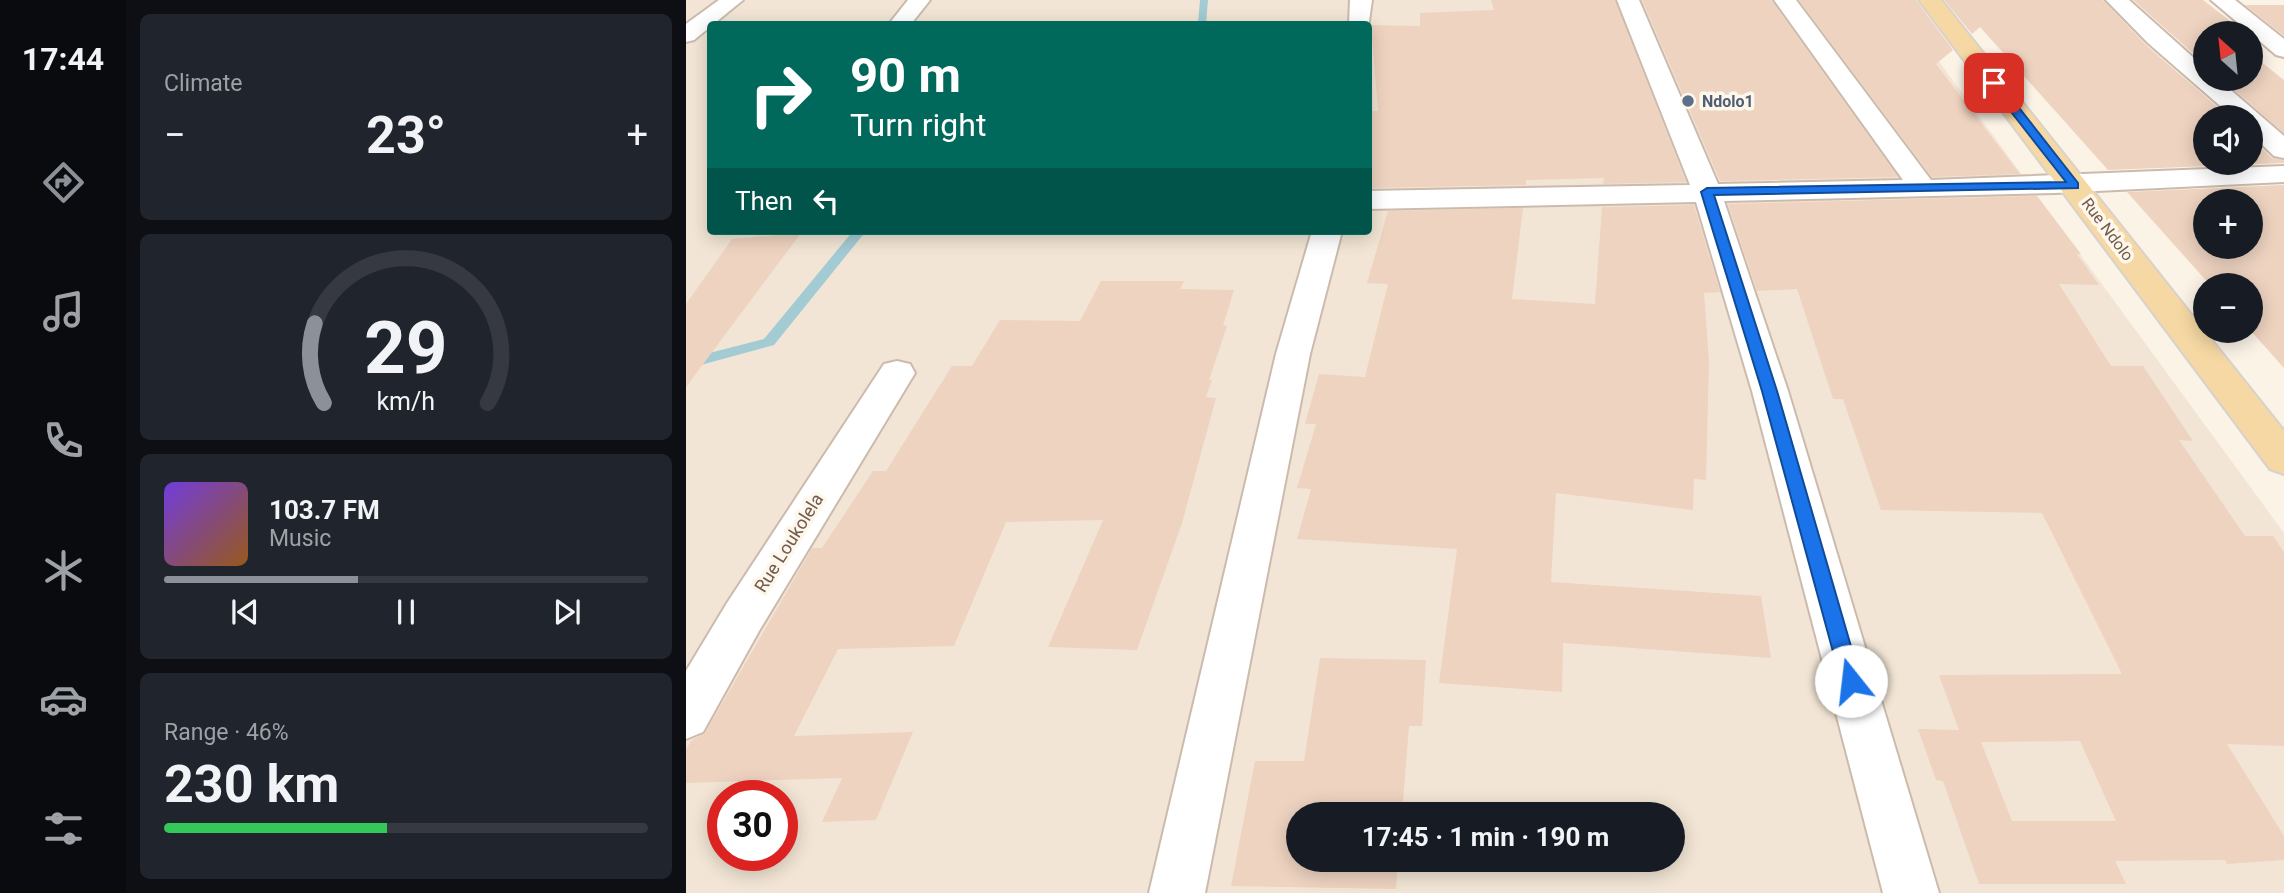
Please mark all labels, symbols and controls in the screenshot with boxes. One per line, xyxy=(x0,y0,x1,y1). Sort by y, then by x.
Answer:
north arrow xyxy=(2193,21,2263,91)
map controls xyxy=(2193,21,2263,343)
text: 17:44 xyxy=(22,40,104,78)
text: 90 m xyxy=(850,47,961,104)
icon: right xyxy=(735,49,826,140)
pin xyxy=(1964,53,2024,113)
icon: arrive xyxy=(1975,64,2013,102)
text: Climate xyxy=(164,70,243,97)
place label: Ndolo1 xyxy=(1702,92,1754,111)
marker: Ndolo1 xyxy=(1680,93,1696,109)
text: 23° xyxy=(366,105,446,166)
button: sound xyxy=(2193,105,2263,175)
text: Turn right xyxy=(850,106,986,144)
text: − xyxy=(164,113,186,157)
text: + xyxy=(626,113,648,157)
icon: directions xyxy=(39,158,88,207)
icon: left xyxy=(807,182,845,220)
text: Then xyxy=(735,186,793,216)
button: + xyxy=(2193,189,2263,259)
street label: Rue Ndolo xyxy=(2078,194,2137,264)
button: − xyxy=(2193,273,2263,343)
icon: music xyxy=(39,287,88,336)
text: 29 xyxy=(364,305,448,391)
text: km/h xyxy=(377,386,435,415)
icon: phone xyxy=(39,416,88,465)
street label: Rue Loukolela xyxy=(750,490,827,596)
text: 103.7 FM xyxy=(269,495,380,525)
text: Music xyxy=(269,525,331,552)
icon: climate xyxy=(39,546,88,595)
icon: previous xyxy=(226,593,264,631)
icon: pause xyxy=(387,593,425,631)
icon: next xyxy=(548,593,586,631)
position arrow xyxy=(1814,644,1888,718)
icon: car xyxy=(39,675,88,724)
text: Range · 46% xyxy=(164,719,289,746)
text: 230 km xyxy=(164,754,339,815)
speed limit sign: 30 xyxy=(707,780,798,871)
icon: filters xyxy=(39,804,88,853)
text: 17:45 · 1 min · 190 m xyxy=(1362,822,1609,852)

